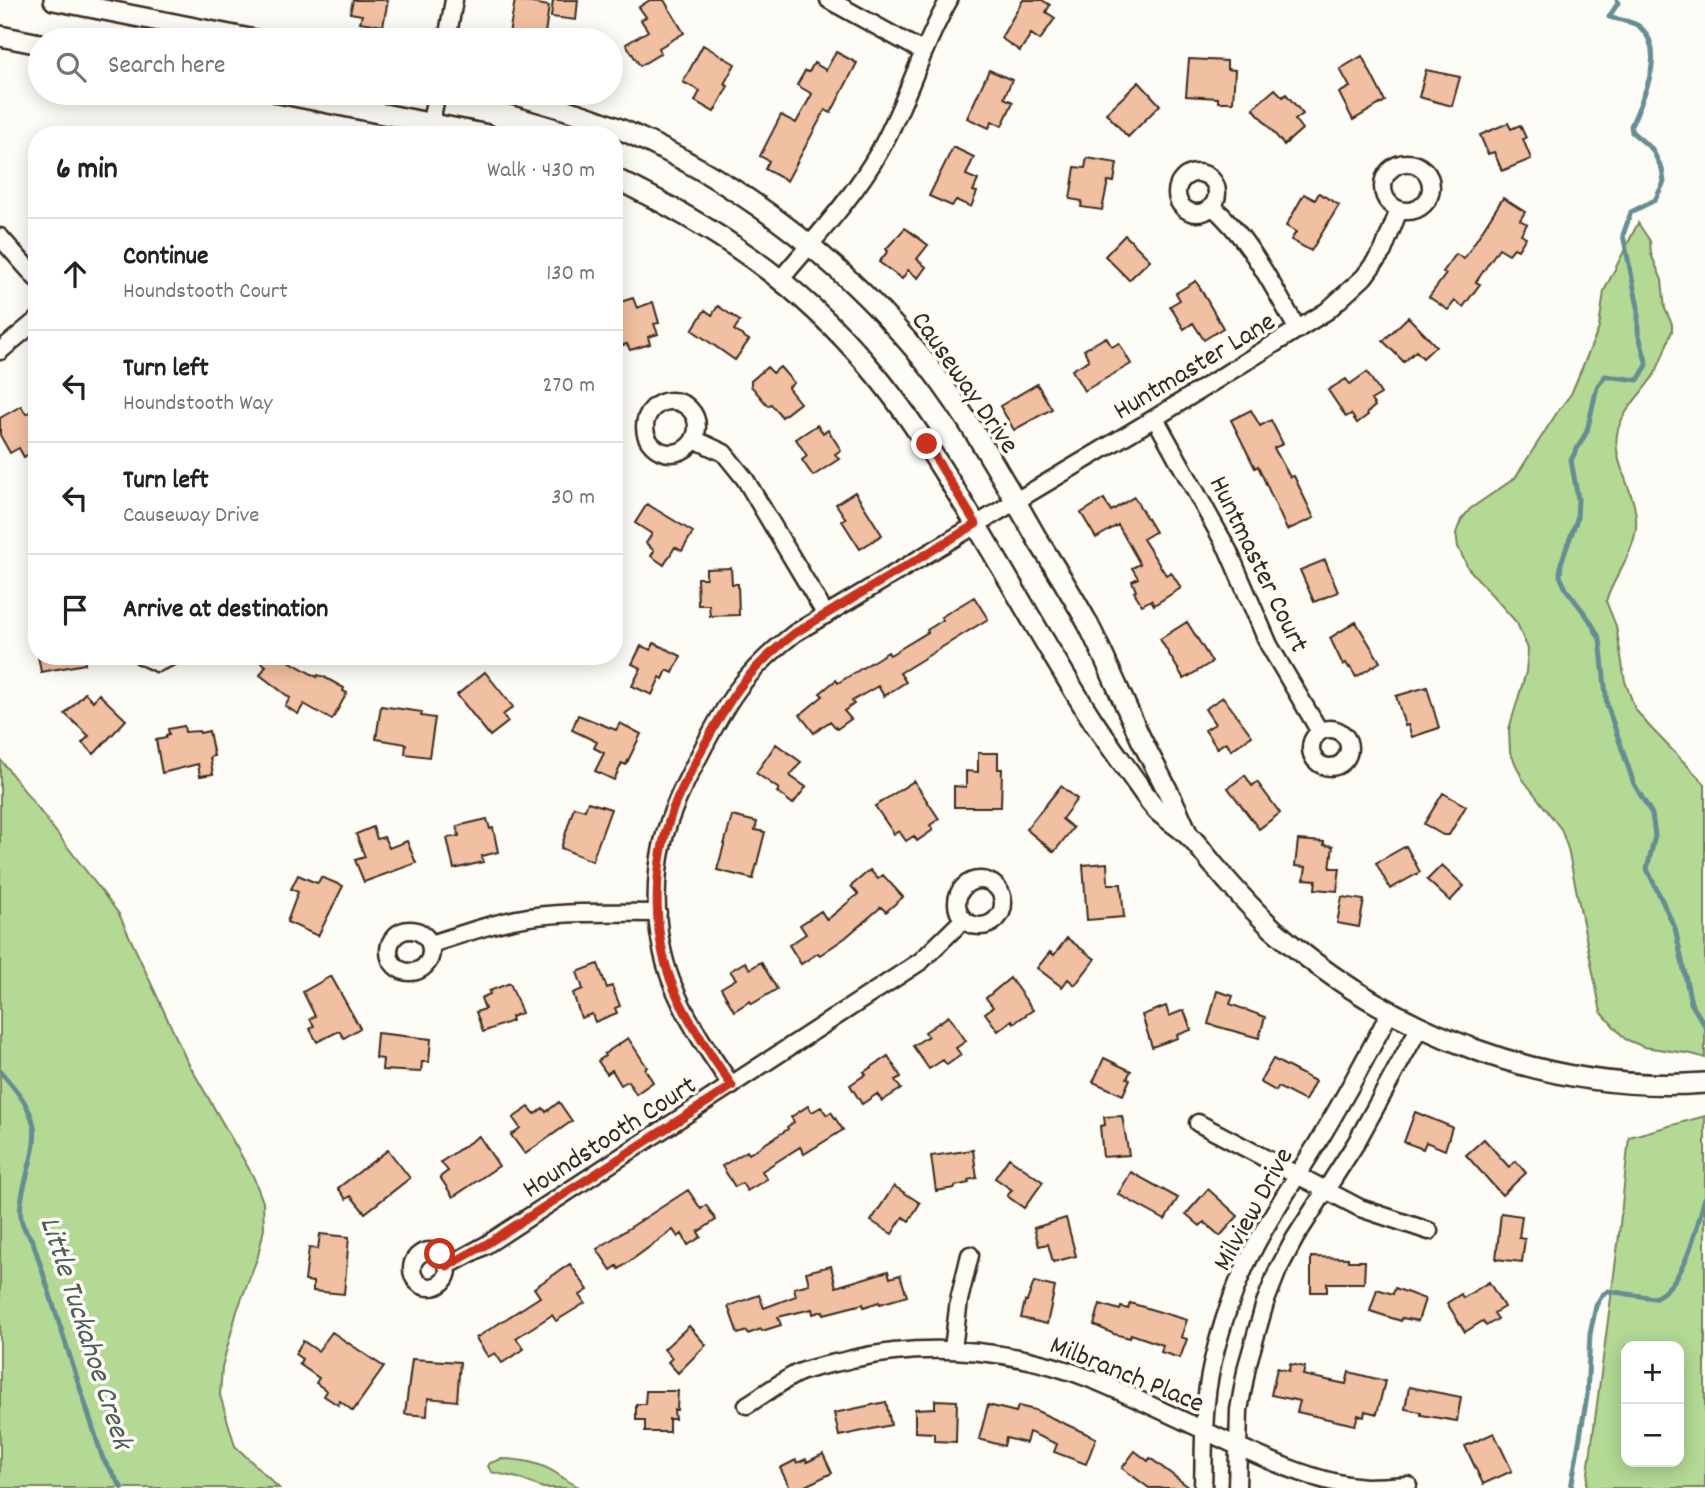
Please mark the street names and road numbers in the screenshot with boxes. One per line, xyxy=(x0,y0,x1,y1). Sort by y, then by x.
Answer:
street label: Causeway Drive xyxy=(899,304,1027,463)
street label: Huntmaster Lane xyxy=(1107,304,1284,433)
street label: Huntmaster Court xyxy=(1196,470,1317,660)
street label: Houndstooth Court xyxy=(516,1068,706,1211)
street label: Milview Drive xyxy=(1205,1141,1306,1279)
street label: Milbranch Place xyxy=(1043,1327,1209,1426)

